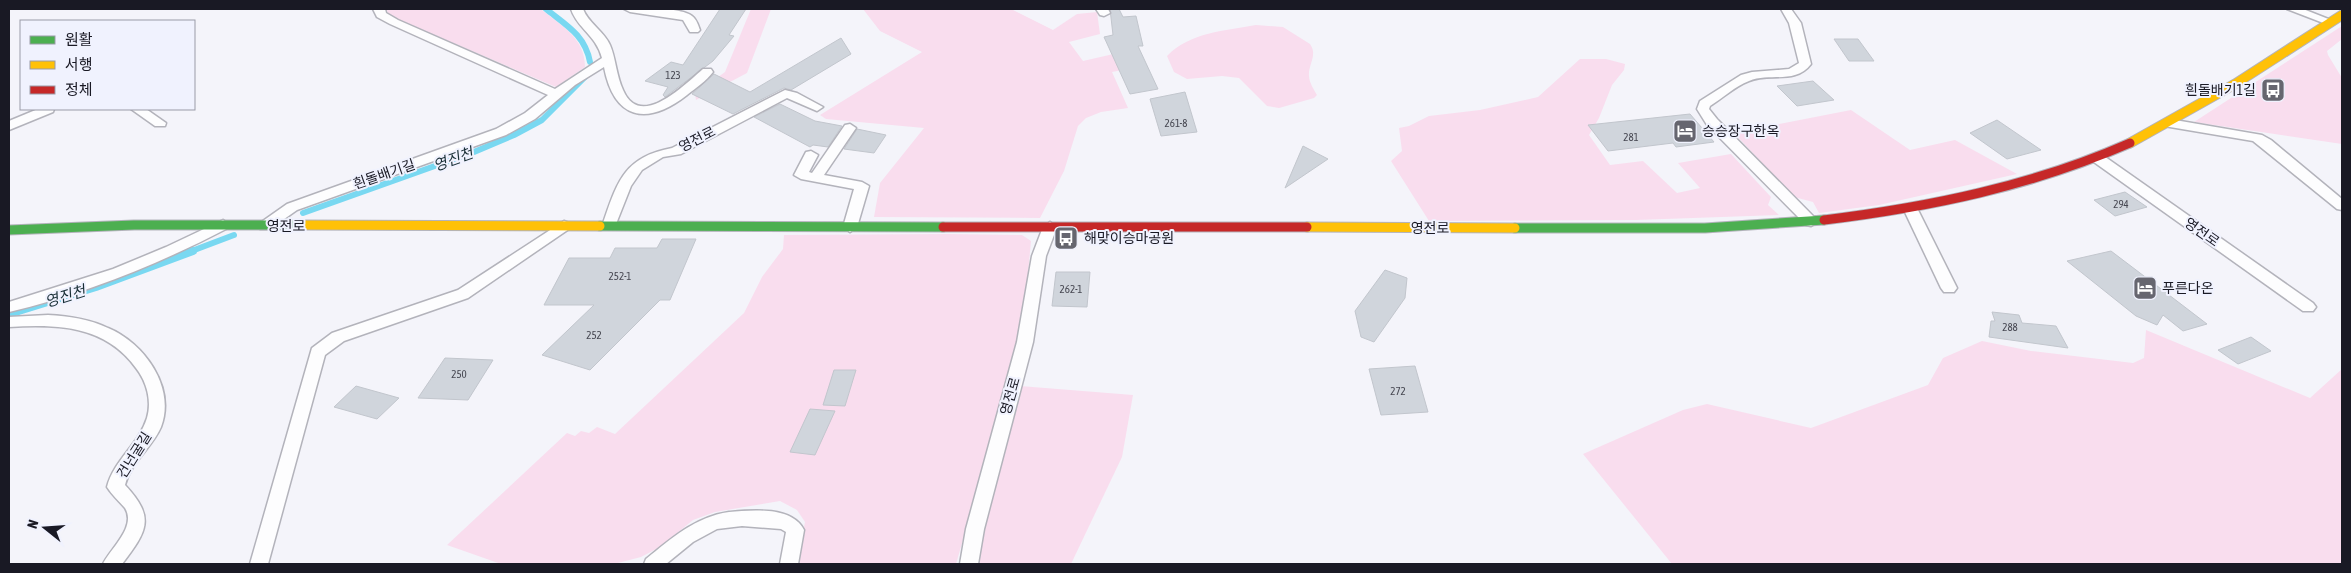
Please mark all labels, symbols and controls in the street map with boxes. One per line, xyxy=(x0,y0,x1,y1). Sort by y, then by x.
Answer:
legend xyxy=(20,20,195,110)
text: 원활 xyxy=(65,31,93,48)
text: 서행 xyxy=(65,56,93,73)
house number: 123 xyxy=(665,69,681,81)
bus stop icon: 흰돌배기1길 xyxy=(2260,77,2286,103)
text: 정체 xyxy=(65,81,93,98)
place label: 흰돌배기1길 xyxy=(2185,82,2256,98)
house number: 261-8 xyxy=(1165,117,1187,129)
hotel icon: 승승장구한옥 xyxy=(1672,118,1698,144)
street label: 영전로 xyxy=(676,123,718,155)
place label: 승승장구한옥 xyxy=(1702,123,1779,139)
house number: 281 xyxy=(1623,131,1639,143)
water label: 영진천 xyxy=(431,143,477,174)
street label: 흰돌배기길 xyxy=(351,156,417,192)
house number: 294 xyxy=(2113,198,2129,210)
street label: 영전로 xyxy=(2182,214,2223,250)
street label: 영전로 xyxy=(267,218,305,234)
street label: 영전로 xyxy=(1411,220,1449,236)
bus stop icon: 해맞이승마공원 xyxy=(1053,225,1079,251)
place label: 해맞이승마공원 xyxy=(1084,230,1174,246)
house number: 252-1 xyxy=(609,270,631,282)
hotel icon: 푸른다온 xyxy=(2132,275,2158,301)
place label: 푸른다온 xyxy=(2162,280,2214,296)
water label: 영진천 xyxy=(43,281,89,310)
house number: 262-1 xyxy=(1060,283,1082,295)
house number: 288 xyxy=(2002,321,2018,333)
house number: 252 xyxy=(586,329,602,341)
house number: 250 xyxy=(451,368,467,380)
street label: 영전로 xyxy=(997,375,1023,417)
house number: 272 xyxy=(1390,385,1406,397)
street label: 건넌굴길 xyxy=(114,429,154,481)
north arrow xyxy=(20,503,70,553)
text: N xyxy=(24,518,41,530)

